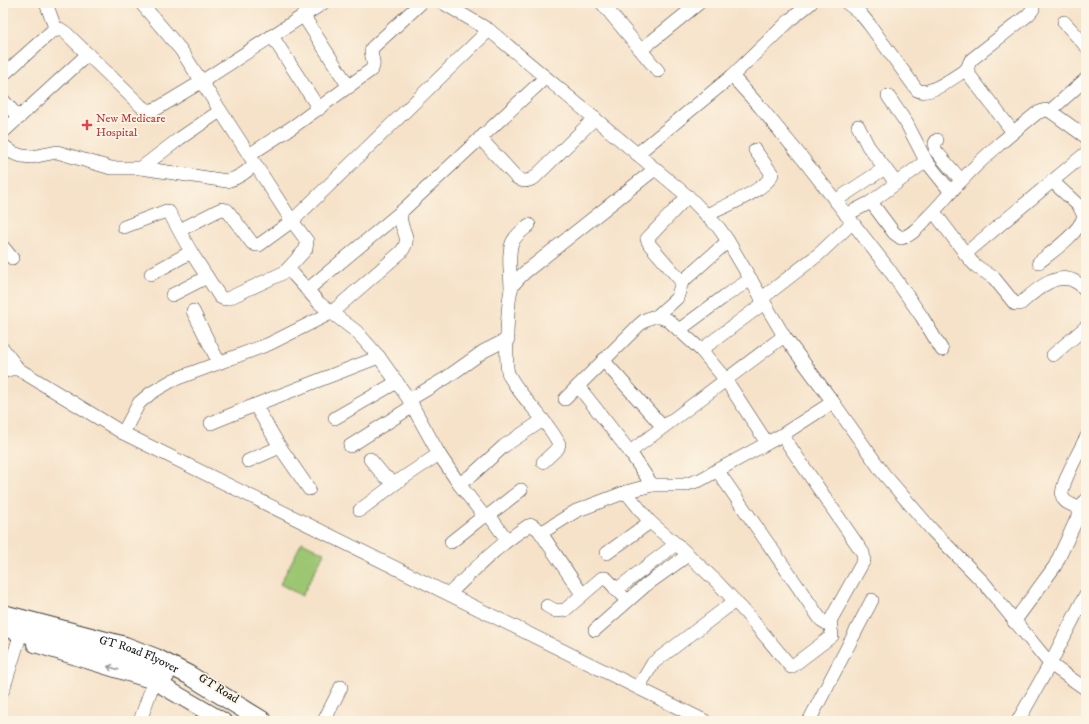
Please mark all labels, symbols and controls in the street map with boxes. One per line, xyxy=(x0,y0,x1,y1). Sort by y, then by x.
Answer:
place label: New Medicare Hospital xyxy=(96,111,165,140)
marker: New Medicare Hospital xyxy=(81,119,93,131)
street label: GT Road Flyover xyxy=(97,633,182,677)
one-way arrow xyxy=(107,664,120,671)
street label: GT Road xyxy=(196,670,242,707)

